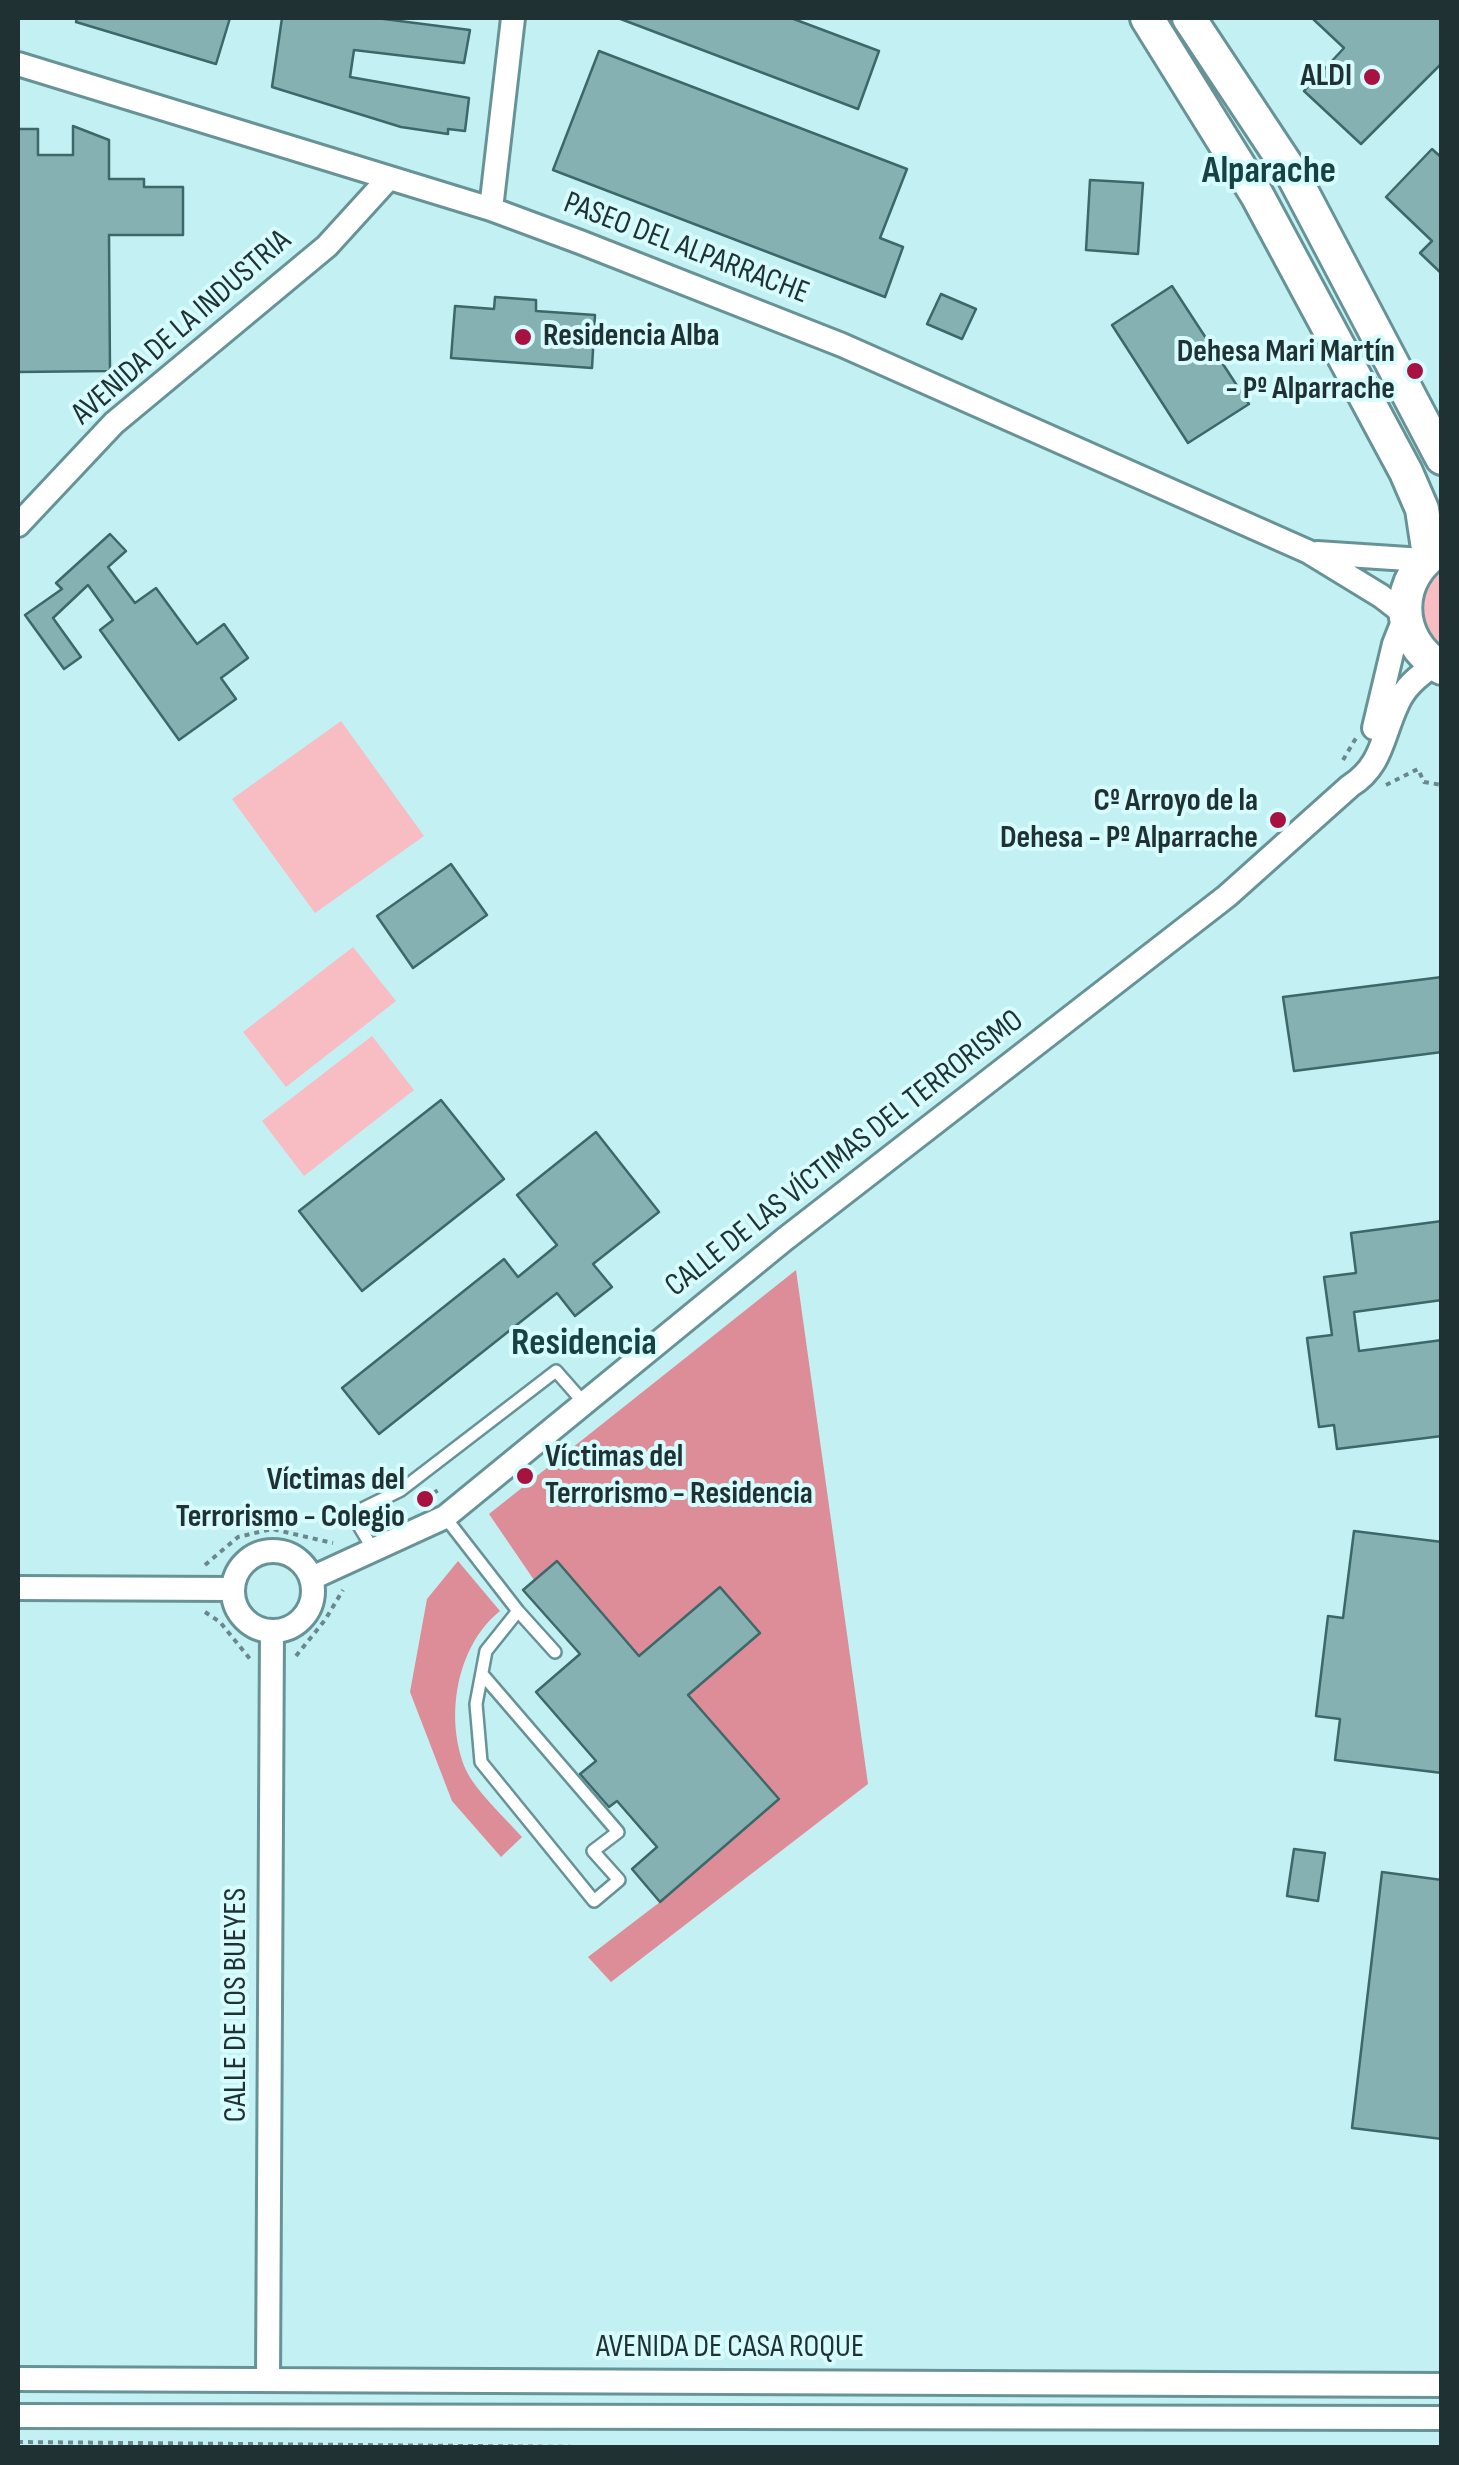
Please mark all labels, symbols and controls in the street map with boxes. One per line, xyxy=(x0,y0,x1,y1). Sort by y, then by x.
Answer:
place label: ALDI xyxy=(1301,58,1352,96)
marker: ALDI xyxy=(1361,66,1383,88)
district label: Alparache xyxy=(1202,149,1336,195)
street label: PASEO DEL ALPARRACHE xyxy=(558,185,814,313)
street label: AVENIDA DE LA INDUSTRIA xyxy=(65,222,299,434)
place label: Residencia Alba xyxy=(543,318,720,356)
marker: Residencia Alba xyxy=(512,326,534,348)
place label: Dehesa Mari Martín - Pº Alparrache xyxy=(1177,334,1395,409)
marker: Dehesa Mari Martín - Pº Alparrache xyxy=(1404,360,1426,382)
place label: Cº Arroyo de la Dehesa - Pº Alparrache xyxy=(1000,783,1258,858)
marker: Cº Arroyo de la Dehesa - Pº Alparrache xyxy=(1267,809,1289,831)
street label: CALLE DE LAS VÍCTIMAS DEL TERRORISMO xyxy=(658,1002,1032,1306)
district label: Residencia xyxy=(511,1321,657,1367)
place label: Víctimas del Terrorismo - Residencia xyxy=(545,1439,813,1514)
place label: Víctimas del Terrorismo - Colegio xyxy=(176,1462,405,1537)
marker: Víctimas del Terrorismo - Residencia xyxy=(514,1465,536,1487)
marker: Víctimas del Terrorismo - Colegio xyxy=(414,1488,436,1510)
street label: CALLE DE LOS BUEYES xyxy=(218,1888,256,2122)
street label: AVENIDA DE CASA ROQUE xyxy=(596,2329,864,2367)

